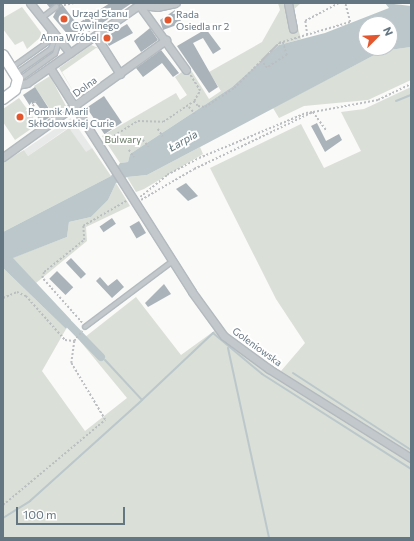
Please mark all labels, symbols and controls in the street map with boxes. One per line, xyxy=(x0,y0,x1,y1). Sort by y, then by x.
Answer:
place label: Urząd Stanu Cywilnego xyxy=(72,7,128,30)
place label: Rada Osiedla nr 2 xyxy=(176,8,229,32)
marker: Urząd Stanu Cywilnego xyxy=(59,14,69,24)
marker: Rada Osiedla nr 2 xyxy=(163,15,173,25)
north arrow xyxy=(358,16,398,56)
text: N xyxy=(381,25,396,38)
place label: Anna Wróbel xyxy=(40,32,99,44)
marker: Anna Wróbel xyxy=(102,33,112,43)
street label: Dolna xyxy=(71,74,99,100)
place label: Pomnik Marii Skłodowskiej Curie xyxy=(28,105,114,128)
marker: Pomnik Marii Skłodowskiej Curie xyxy=(15,112,25,122)
water label: Łarpia xyxy=(166,127,200,155)
park label: Bulwary xyxy=(105,134,141,146)
street label: Goleniowska xyxy=(230,325,284,369)
scale bar xyxy=(18,499,127,525)
text: 100 m xyxy=(23,507,57,521)

